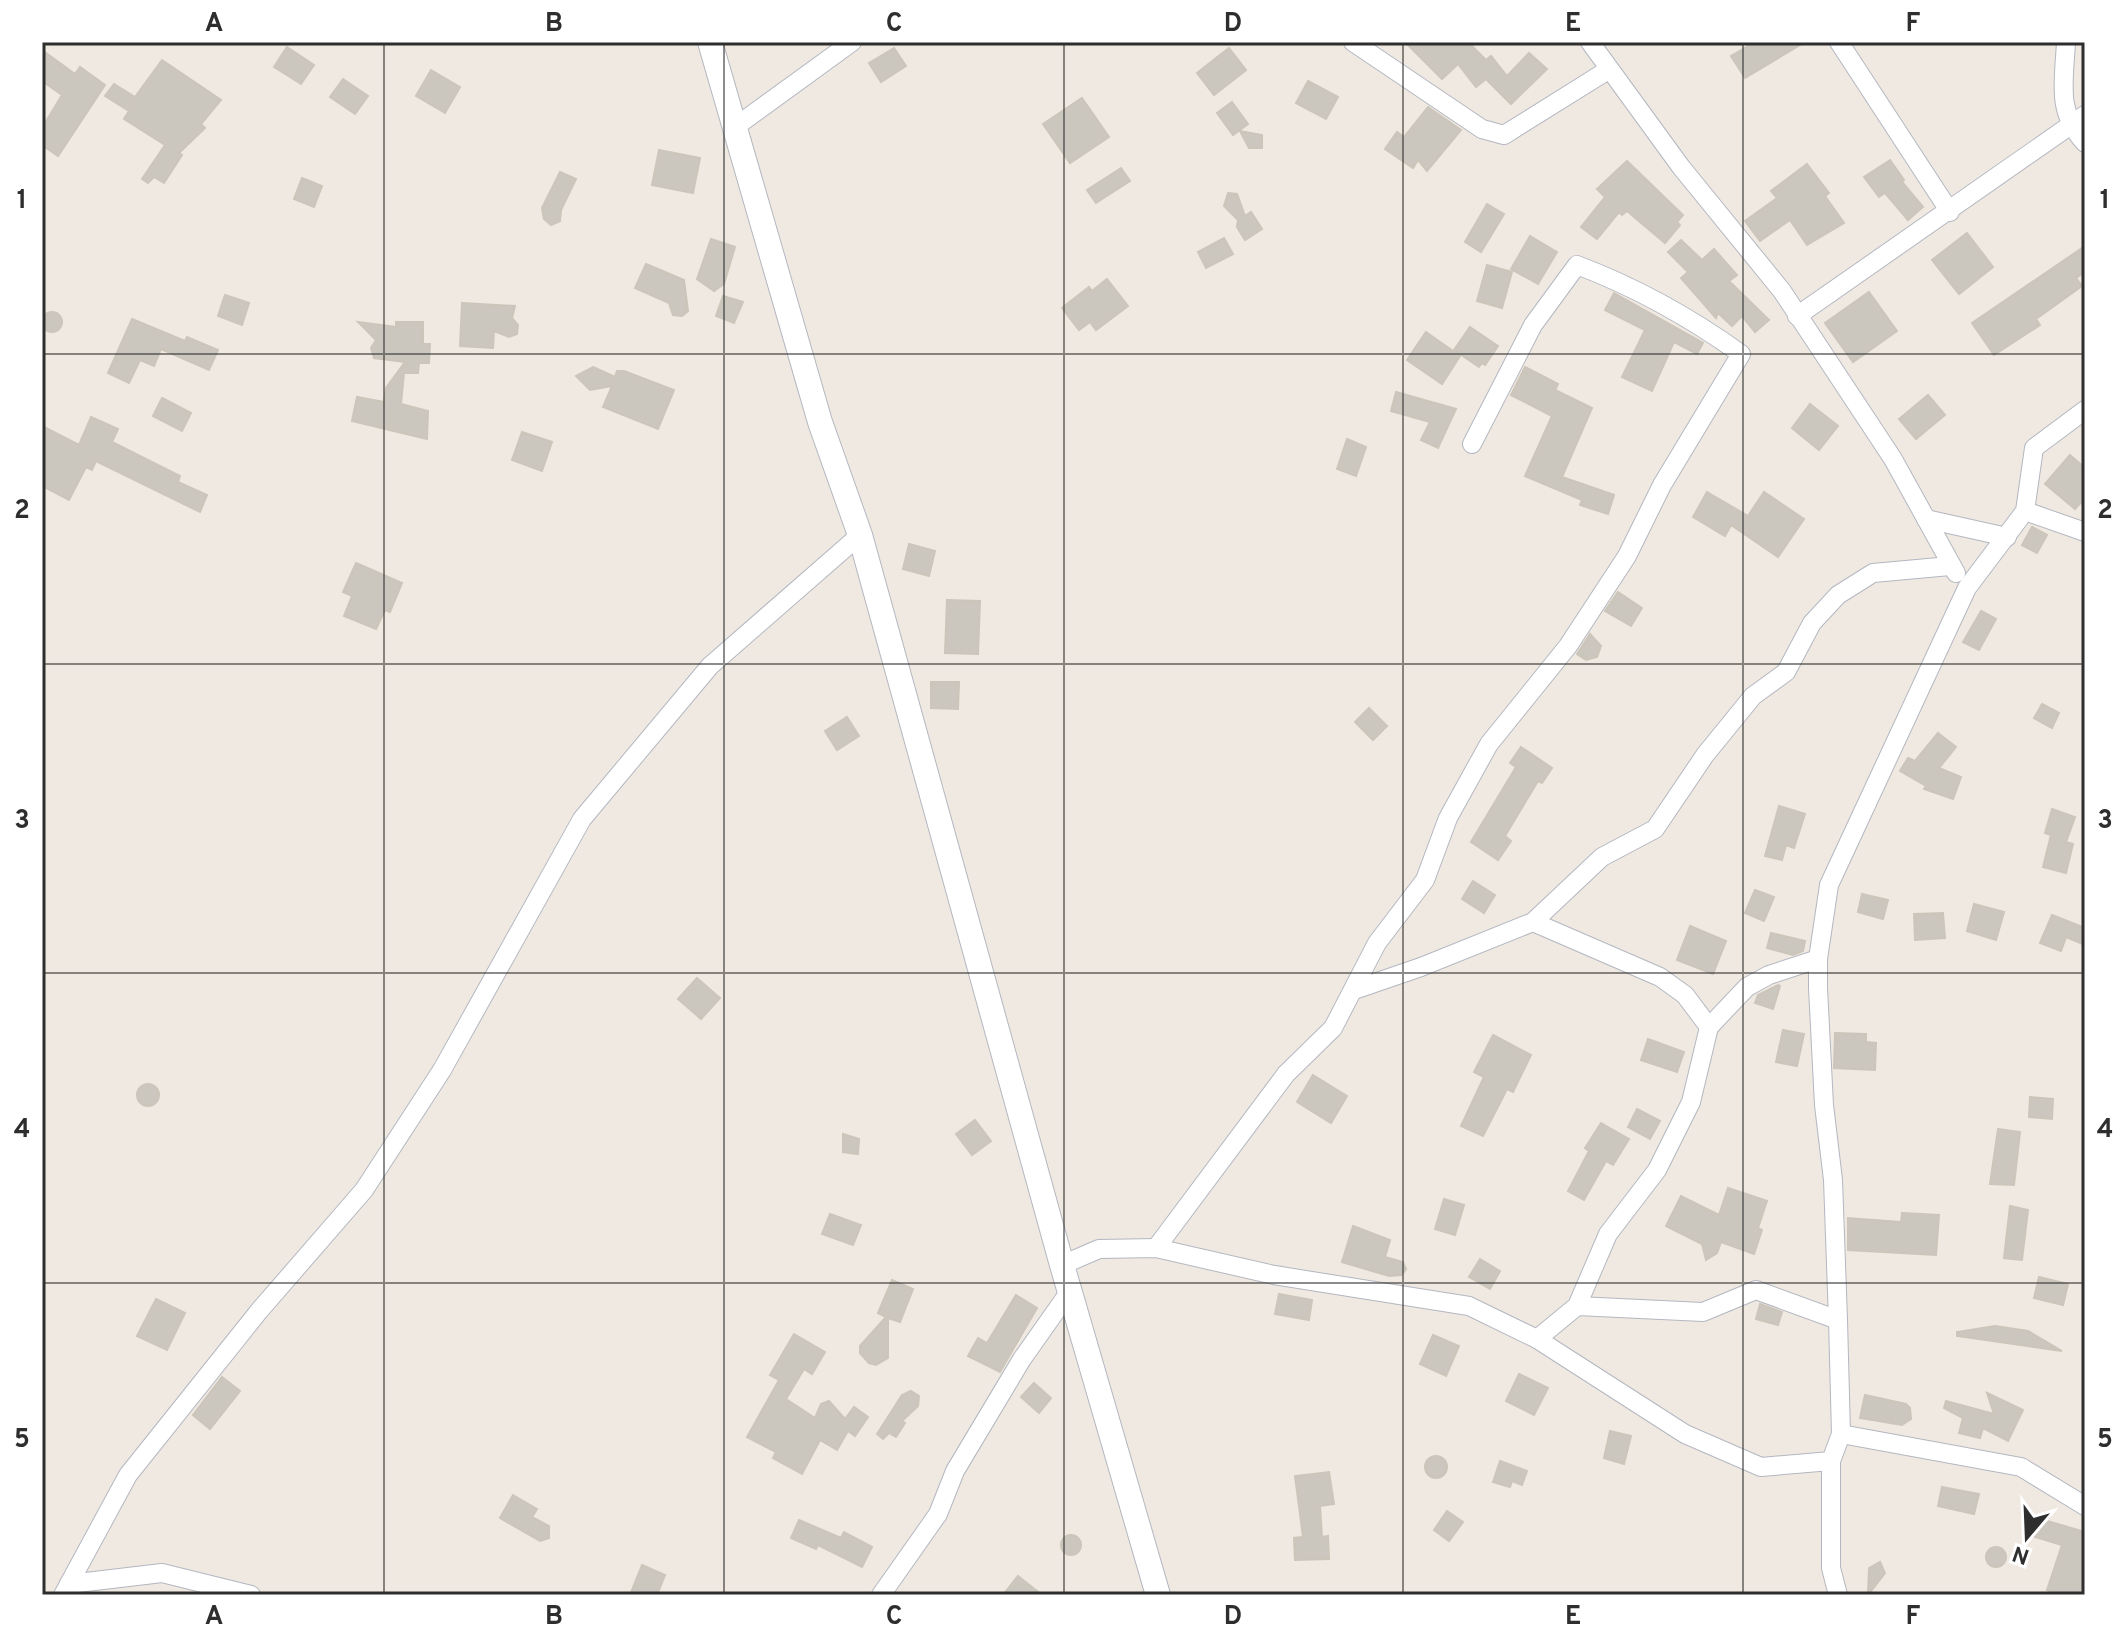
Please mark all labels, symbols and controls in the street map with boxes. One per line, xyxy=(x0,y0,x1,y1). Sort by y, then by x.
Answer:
text: A xyxy=(205,8,223,41)
text: B xyxy=(545,8,563,41)
text: C xyxy=(886,8,902,41)
text: D xyxy=(1224,8,1242,41)
text: E xyxy=(1565,8,1581,41)
text: F xyxy=(1906,8,1921,41)
text: 1 xyxy=(17,185,27,218)
text: 1 xyxy=(2100,185,2110,218)
text: 2 xyxy=(14,495,30,528)
text: 2 xyxy=(2097,495,2113,528)
text: 3 xyxy=(14,805,30,838)
text: 3 xyxy=(2097,805,2113,838)
text: 4 xyxy=(14,1114,30,1147)
text: 4 xyxy=(2097,1114,2113,1147)
text: 5 xyxy=(14,1424,30,1457)
text: 5 xyxy=(2097,1424,2113,1457)
north arrow xyxy=(1987,1497,2067,1577)
text: N xyxy=(2009,1538,2033,1569)
text: A xyxy=(205,1601,223,1634)
text: B xyxy=(545,1601,563,1634)
text: C xyxy=(886,1601,902,1634)
text: D xyxy=(1224,1601,1242,1634)
text: E xyxy=(1565,1601,1581,1634)
text: F xyxy=(1906,1601,1921,1634)

